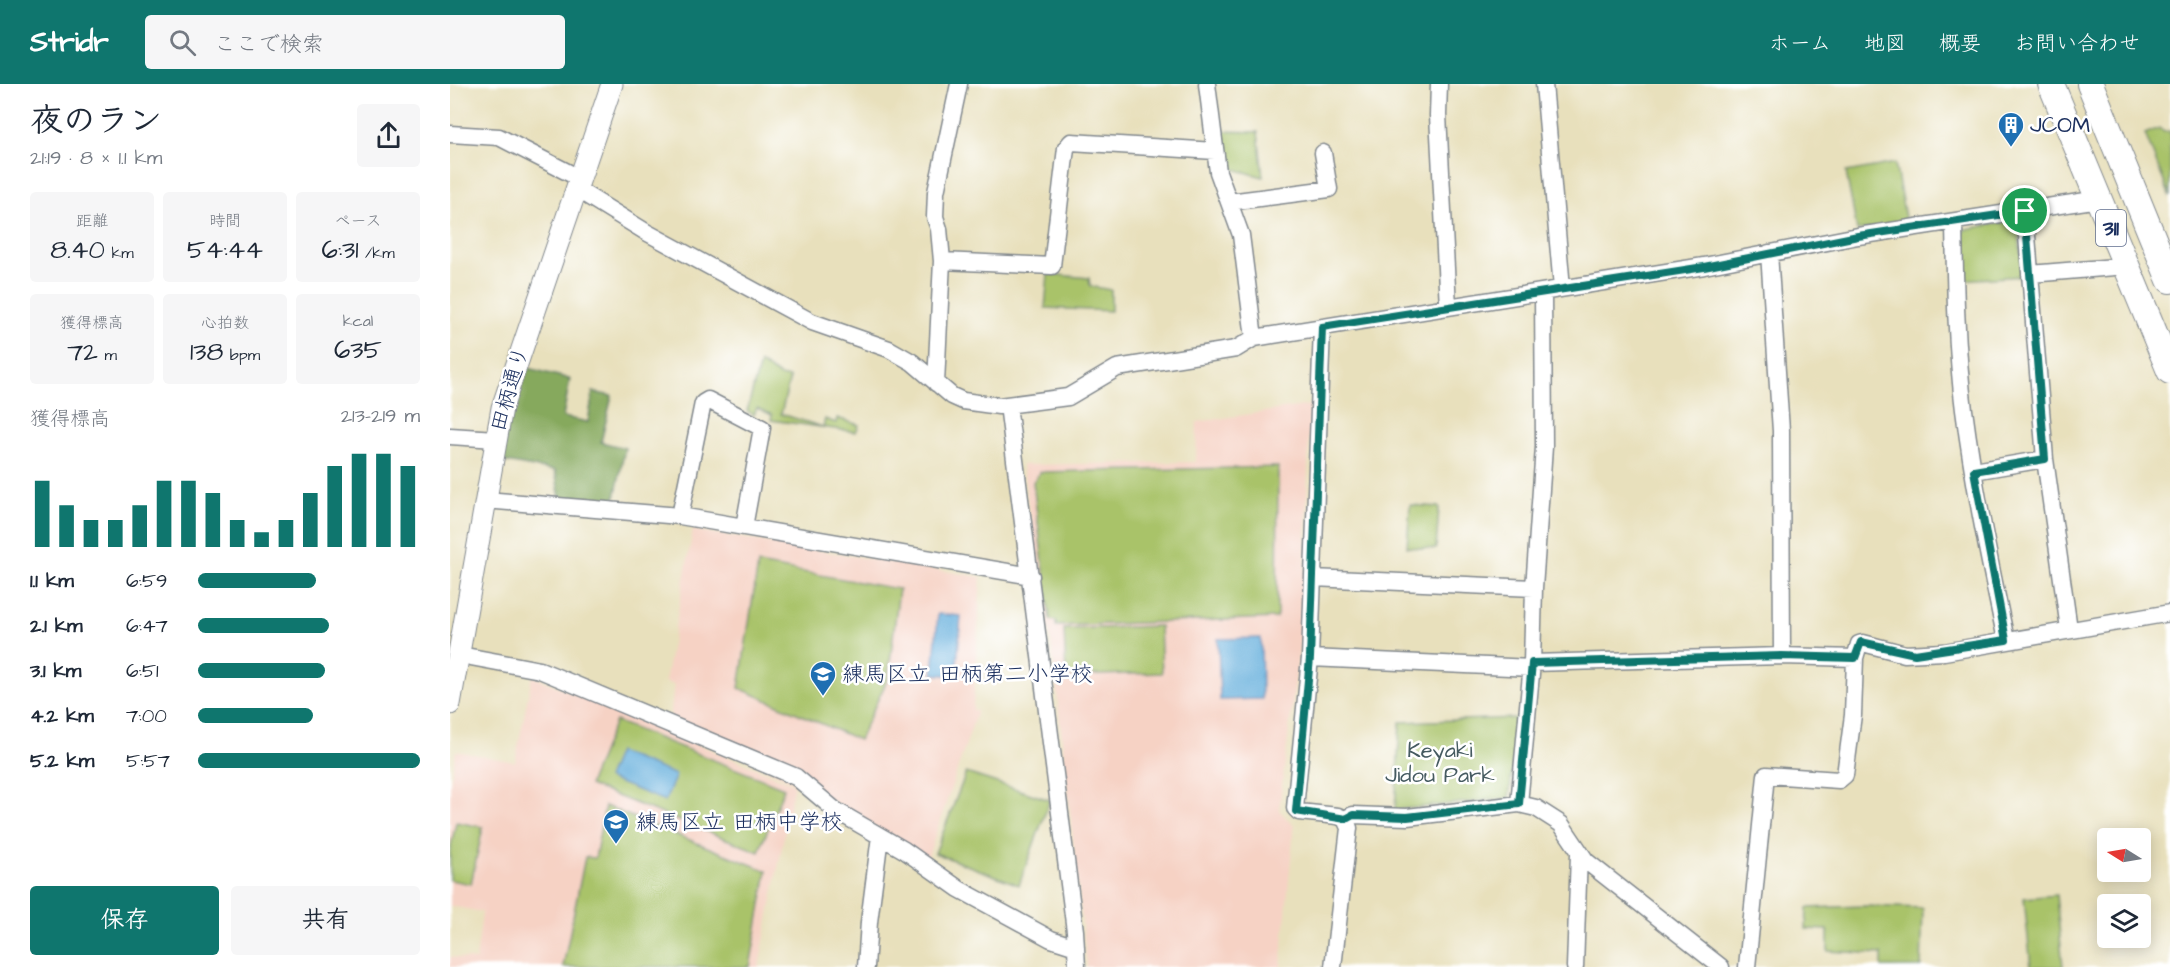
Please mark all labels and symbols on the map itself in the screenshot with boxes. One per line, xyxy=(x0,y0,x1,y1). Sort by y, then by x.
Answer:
building icon: JCOM xyxy=(1996,110,2026,148)
place label: JCOM xyxy=(2030,110,2090,141)
pin xyxy=(1999,185,2050,236)
road number: 311 xyxy=(2096,210,2126,246)
street label: 田柄通り xyxy=(483,342,537,436)
school or university icon: 練馬区立 田柄第二小学校 xyxy=(808,659,838,697)
place label: 練馬区立 田柄第二小学校 xyxy=(842,659,1093,690)
park label: Keyaki Jidou Park xyxy=(1385,735,1495,791)
school or university icon: 練馬区立 田柄中学校 xyxy=(601,807,631,845)
place label: 練馬区立 田柄中学校 xyxy=(636,807,843,838)
north arrow xyxy=(2097,828,2151,882)

